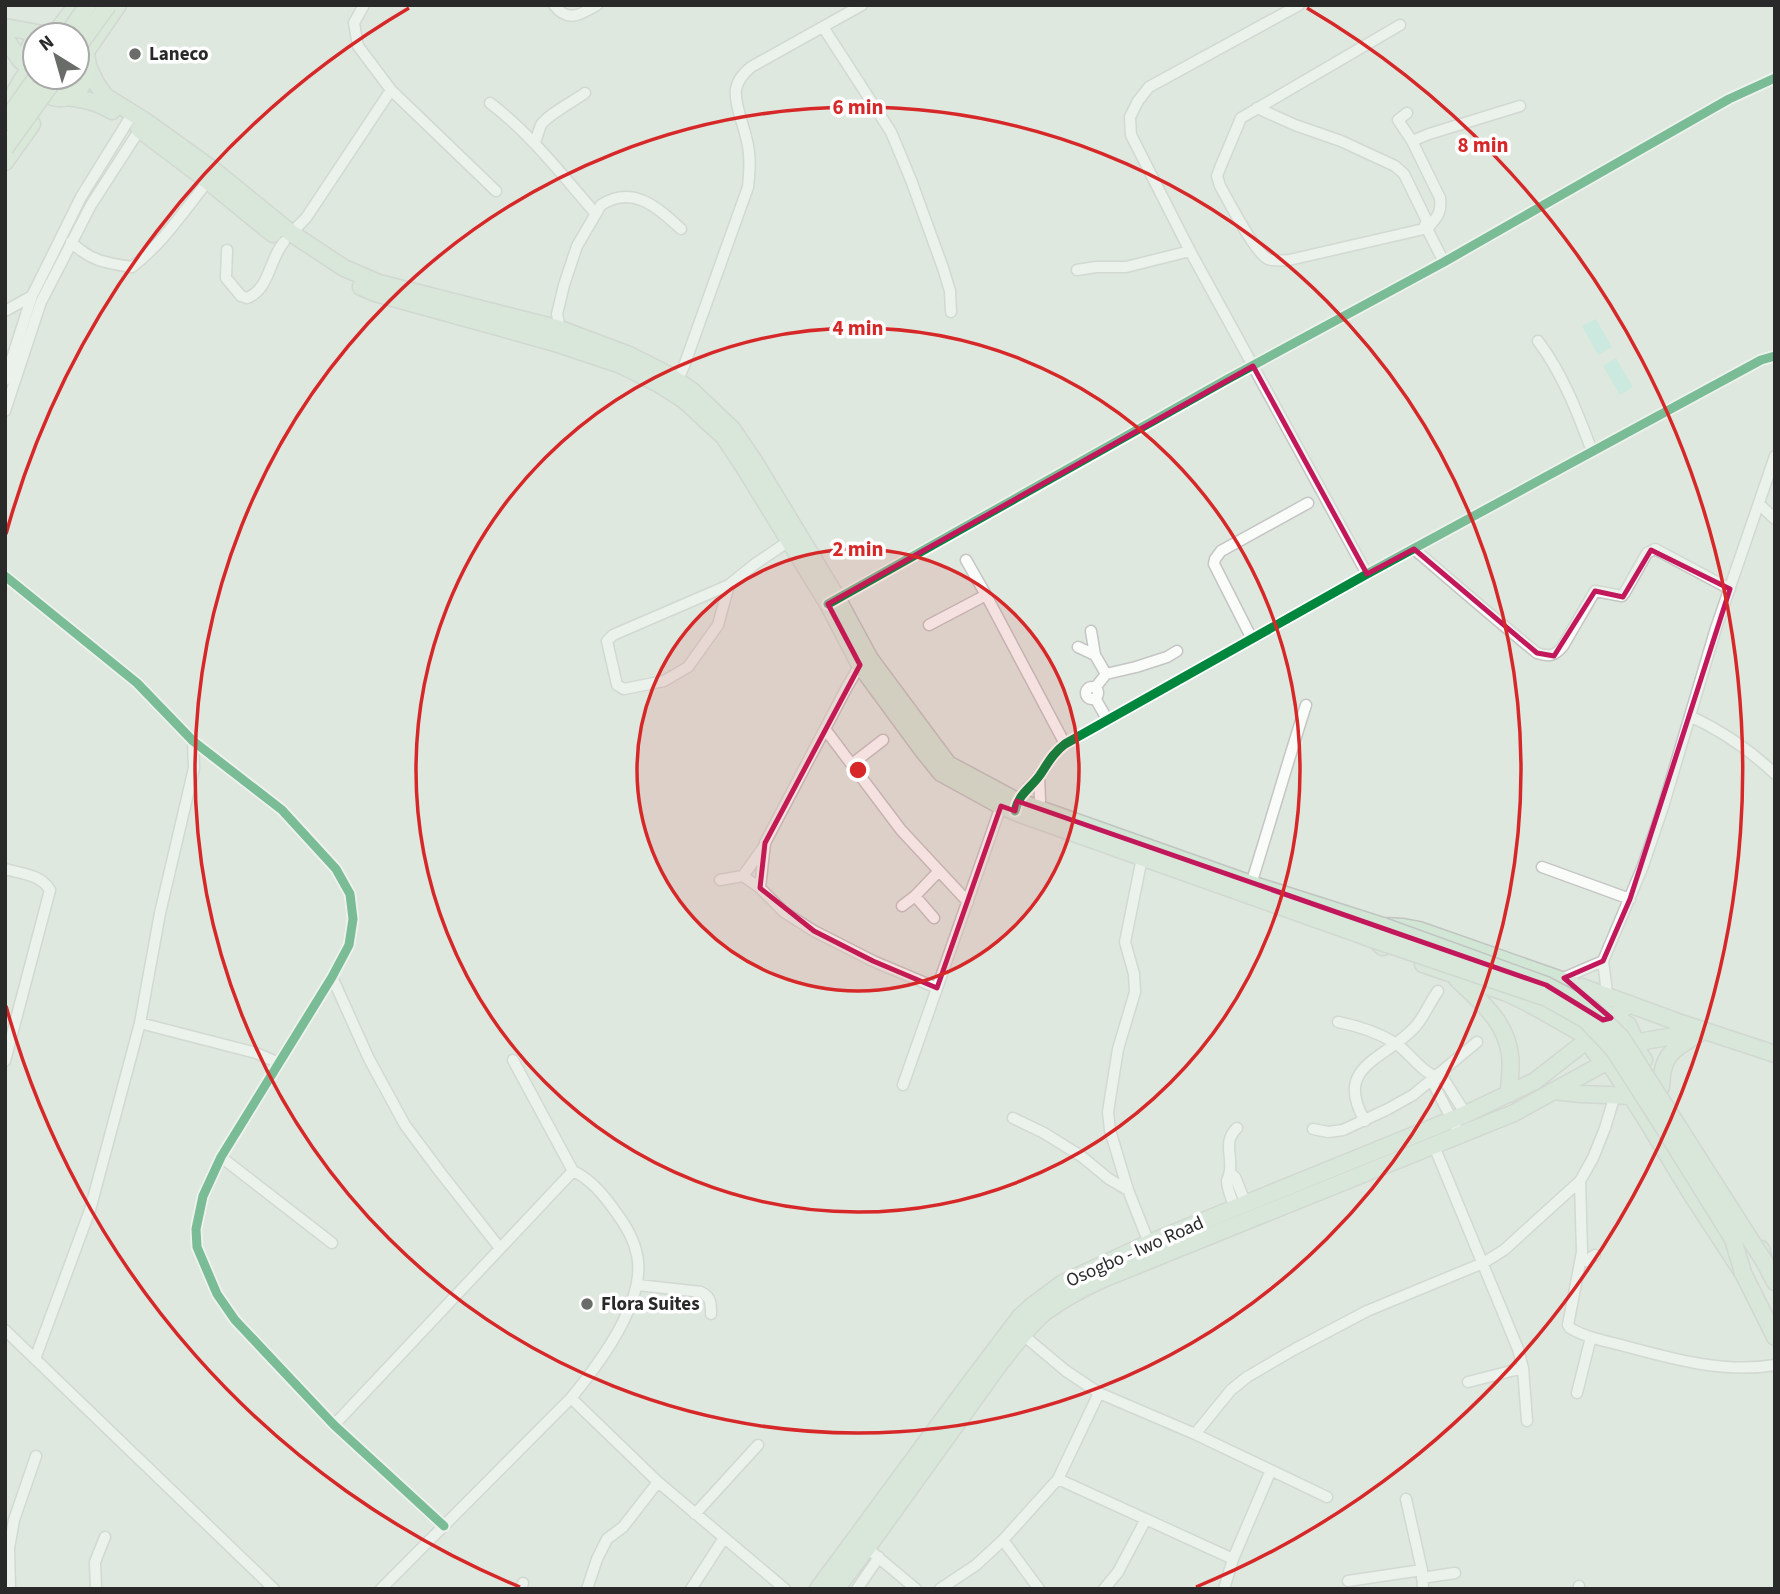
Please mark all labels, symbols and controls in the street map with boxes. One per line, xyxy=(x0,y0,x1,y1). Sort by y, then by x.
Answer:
north arrow xyxy=(21,21,91,91)
text: N xyxy=(33,29,60,58)
place label: Laneco xyxy=(149,41,208,68)
marker: Laneco xyxy=(127,46,143,62)
text: 6 min xyxy=(832,92,884,122)
text: 8 min xyxy=(1457,130,1509,160)
text: 4 min xyxy=(832,313,884,343)
text: 2 min xyxy=(832,534,884,564)
centre of rings xyxy=(846,758,870,782)
street label: Osogbo - Iwo Road xyxy=(1062,1210,1208,1294)
place label: Flora Suites xyxy=(601,1291,700,1318)
marker: Flora Suites xyxy=(579,1296,595,1312)

